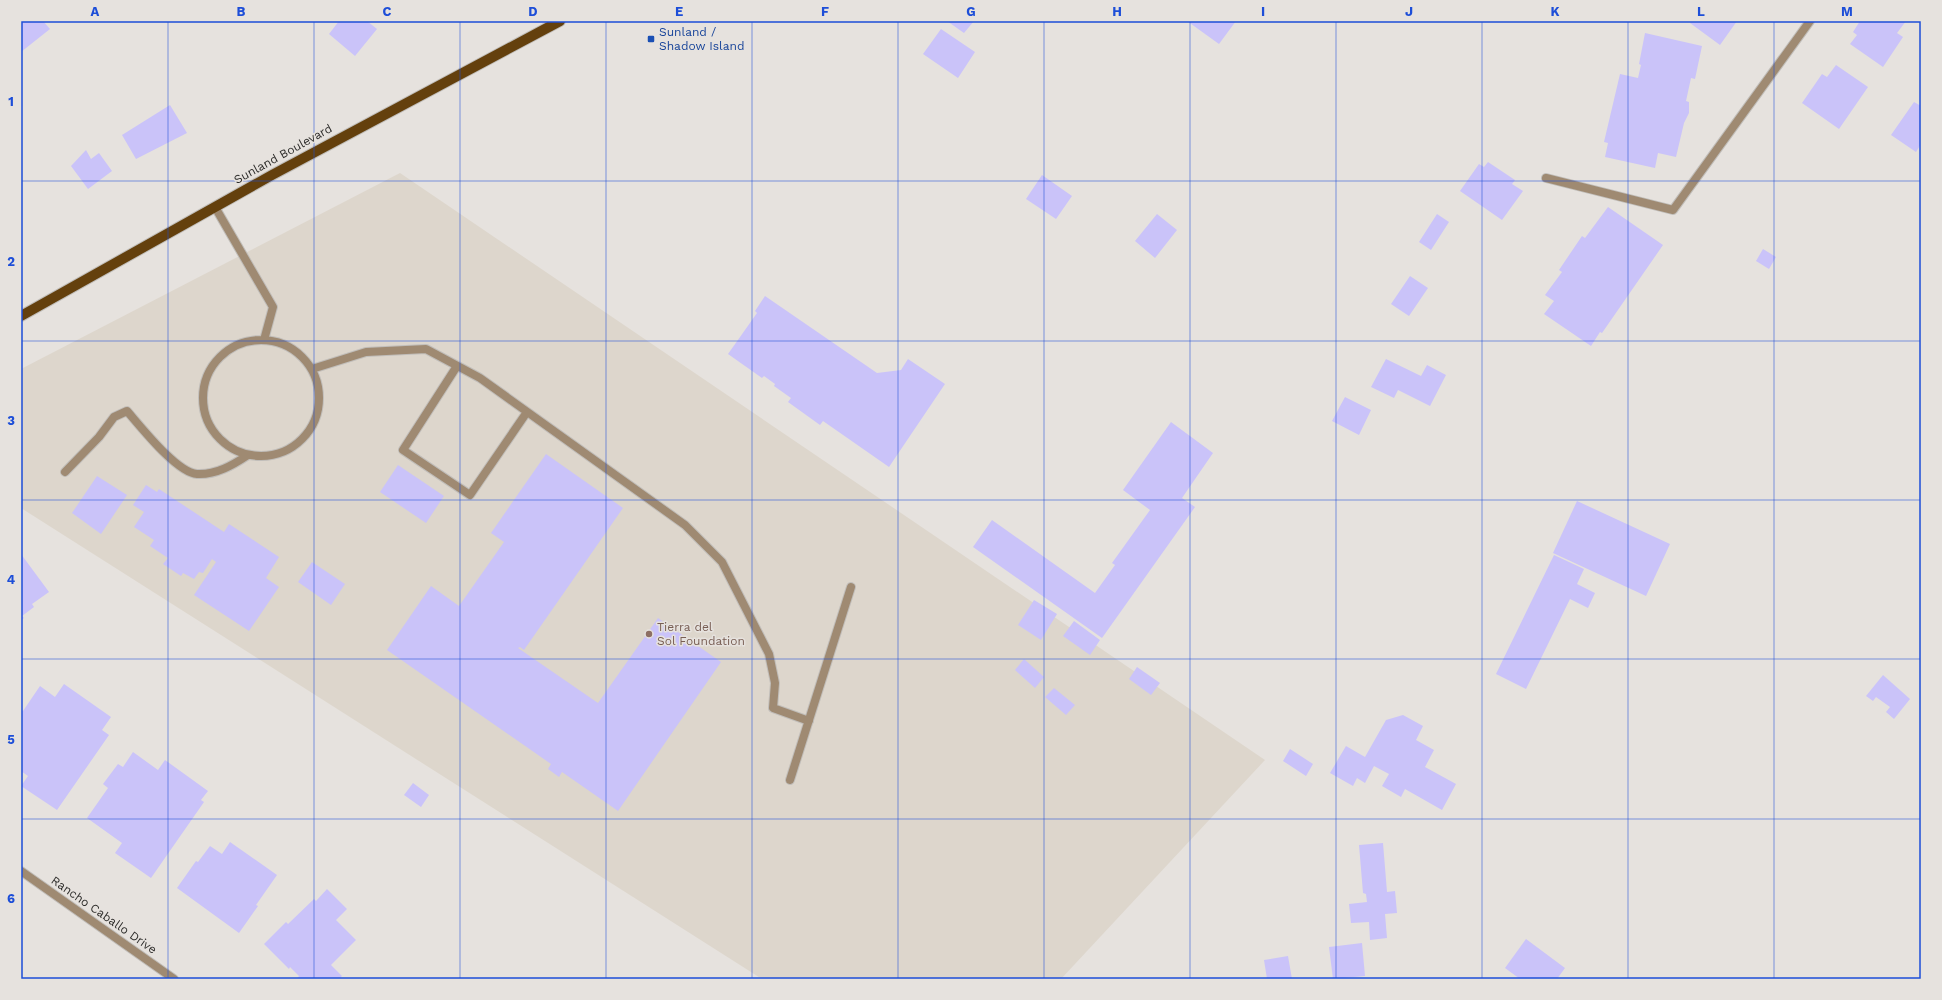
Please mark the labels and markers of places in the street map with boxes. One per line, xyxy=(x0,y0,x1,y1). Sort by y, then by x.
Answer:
place label: Sunland / Shadow Island xyxy=(659,25,745,53)
marker: Sunland / Shadow Island xyxy=(646,34,656,44)
place label: Tierra del Sol Foundation xyxy=(657,620,745,648)
marker: Tierra del Sol Foundation xyxy=(644,629,654,639)

